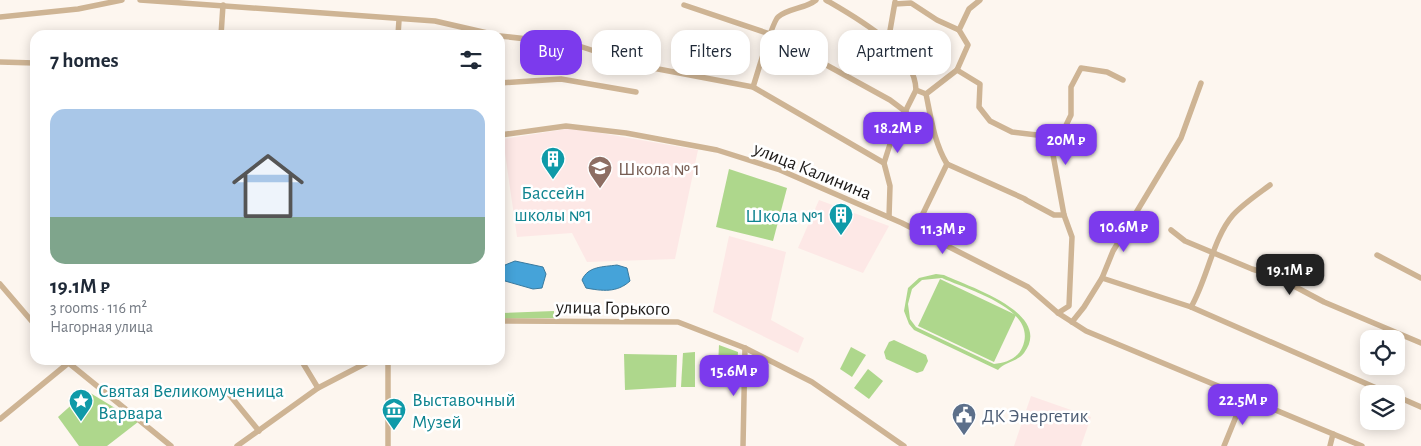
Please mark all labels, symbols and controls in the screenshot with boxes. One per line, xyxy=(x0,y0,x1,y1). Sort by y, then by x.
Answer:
chip: Buy xyxy=(520,30,582,75)
chip: Rent xyxy=(592,30,661,75)
chip: Filters xyxy=(671,30,750,75)
chip: New xyxy=(760,30,828,75)
chip: Apartment xyxy=(838,30,951,75)
icon: filters xyxy=(457,46,485,74)
text: 7 homes xyxy=(50,50,119,71)
pin: 18.2M ₽ xyxy=(852,112,944,154)
text: 18.2M ₽ xyxy=(874,120,922,136)
pin: 20M ₽ xyxy=(1031,124,1101,166)
text: 20M ₽ xyxy=(1047,132,1085,148)
street label: улица Калинина xyxy=(750,139,874,204)
icon: home xyxy=(223,141,313,231)
building icon: Бассейн школы №1 xyxy=(540,146,566,180)
school or university icon: Школа № 1 xyxy=(587,155,613,189)
place label: Школа № 1 xyxy=(618,160,700,179)
place label: Бассейн школы №1 xyxy=(514,184,592,225)
building icon: Школа №1 xyxy=(828,202,854,236)
place label: Школа №1 xyxy=(745,207,824,226)
pin: 10.6M ₽ xyxy=(1078,210,1170,253)
pin: 11.3M ₽ xyxy=(897,212,989,255)
text: 10.6M ₽ xyxy=(1100,219,1148,235)
text: 11.3M ₽ xyxy=(921,221,965,237)
pin: 19.1M ₽ xyxy=(1244,254,1336,296)
text: 19.1M ₽ xyxy=(1267,262,1313,278)
text: 19.1M ₽ xyxy=(50,276,110,297)
street label: улица Горького xyxy=(555,298,670,319)
text: 3 rooms · 116 m² xyxy=(50,300,147,316)
text: Нагорная улица xyxy=(50,319,153,335)
map controls xyxy=(1360,330,1405,430)
button: locate xyxy=(1360,330,1405,375)
pin: 15.6M ₽ xyxy=(688,354,780,397)
text: 15.6M ₽ xyxy=(711,363,757,379)
place label: Святая Великомученица Варвара xyxy=(98,382,284,423)
pin: 22.5M ₽ xyxy=(1197,384,1289,426)
button: layers xyxy=(1360,385,1405,430)
place icon: Святая Великомученица Варвара xyxy=(68,388,94,422)
place label: Выставочный Музей xyxy=(412,391,515,432)
text: 22.5M ₽ xyxy=(1219,392,1267,408)
museum icon: Выставочный Музей xyxy=(381,397,407,431)
public building icon: ДК Энергетик xyxy=(951,402,977,436)
place label: ДК Энергетик xyxy=(982,407,1089,426)

